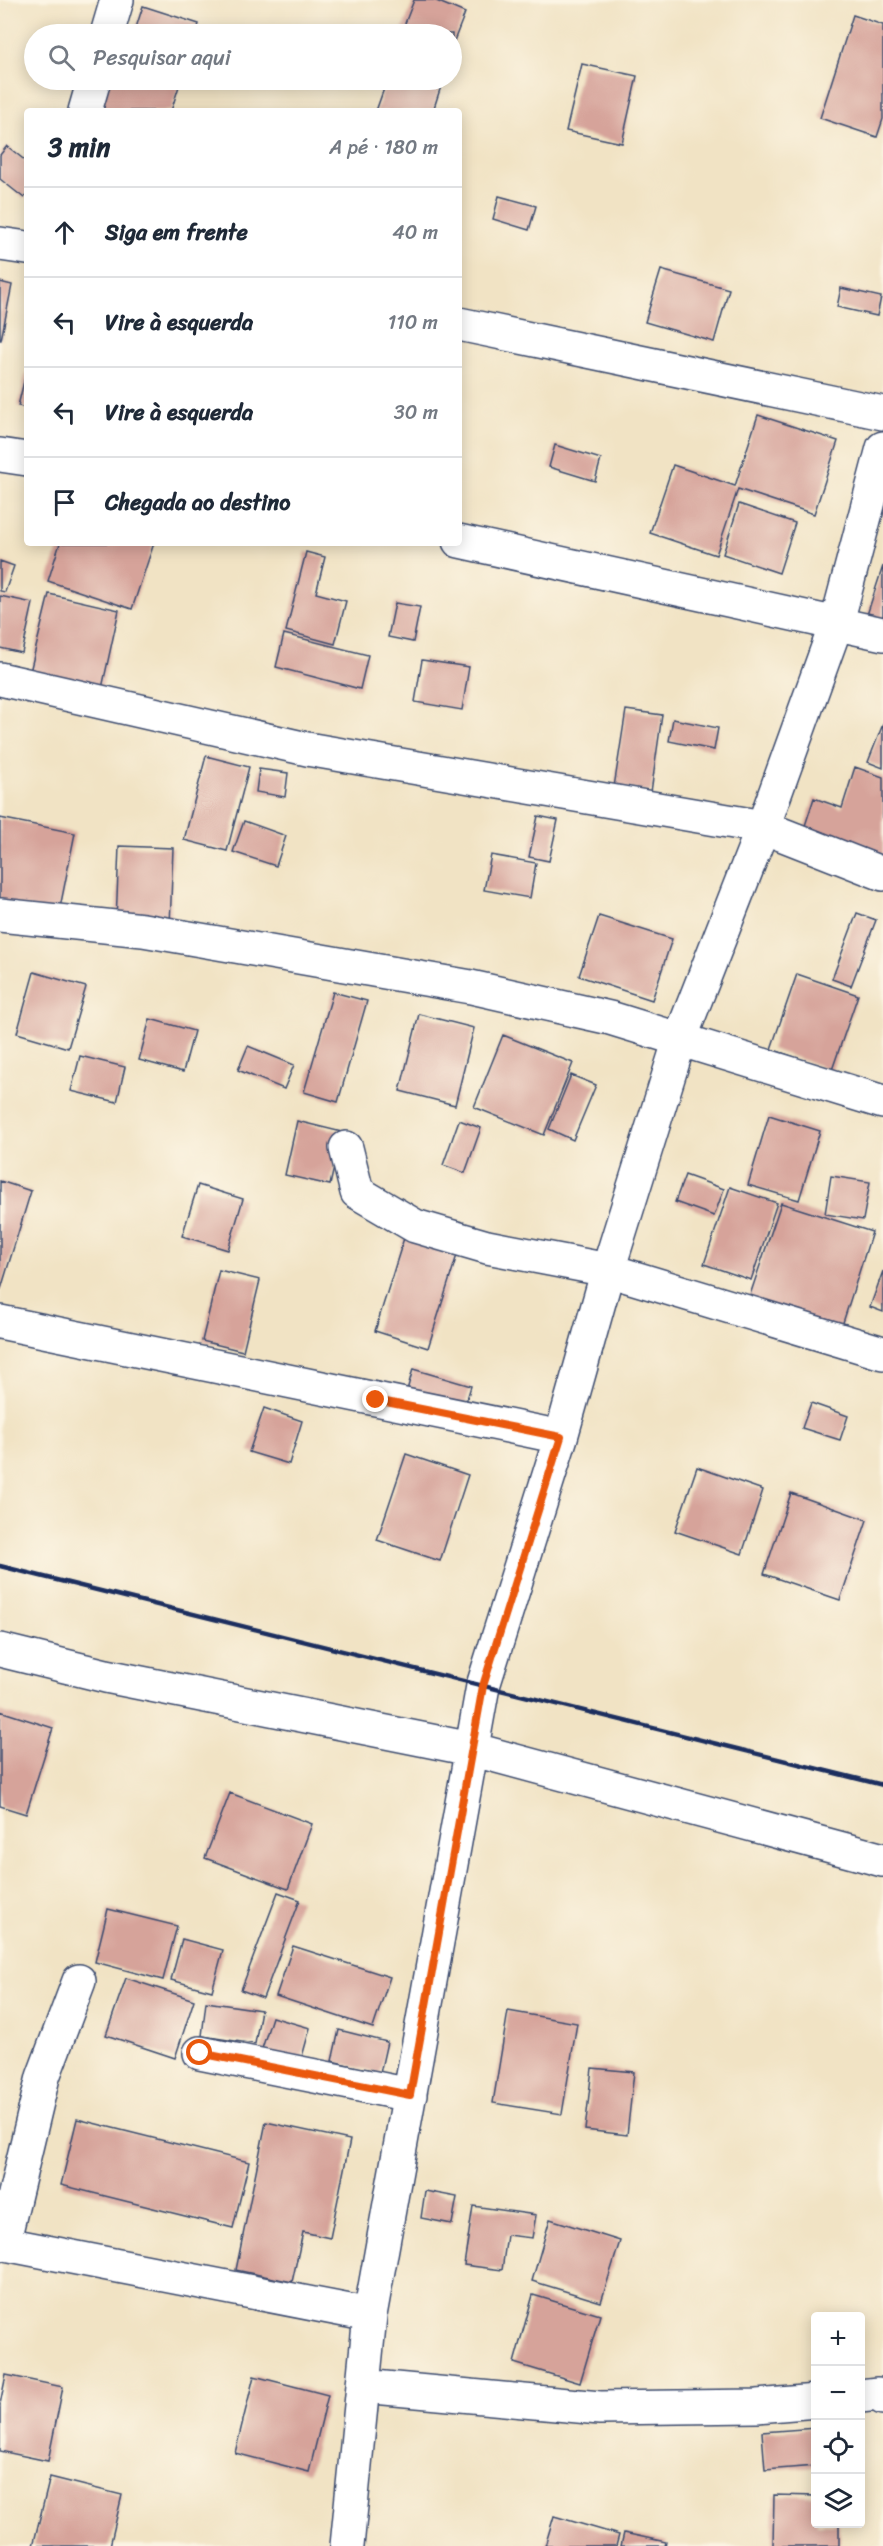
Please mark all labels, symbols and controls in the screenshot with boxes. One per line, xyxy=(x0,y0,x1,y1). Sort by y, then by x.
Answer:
search box xyxy=(24,24,462,90)
text: Pesquisar aqui xyxy=(93,38,231,77)
icon: search xyxy=(45,41,78,74)
text: 3 min xyxy=(48,124,110,170)
text: A pé · 180 m xyxy=(329,130,438,165)
text: Siga em frente xyxy=(105,213,248,252)
text: 40 m xyxy=(392,215,438,250)
icon: ahead xyxy=(48,216,81,249)
text: Vire à esquerda xyxy=(105,303,253,342)
text: 110 m xyxy=(388,305,438,340)
icon: left xyxy=(48,306,81,339)
text: Vire à esquerda xyxy=(105,393,253,432)
text: 30 m xyxy=(394,395,438,430)
icon: left xyxy=(48,396,81,429)
text: Chegada ao destino xyxy=(105,483,290,522)
icon: arrive xyxy=(48,486,81,519)
route end xyxy=(362,1386,388,1412)
route start xyxy=(186,2039,212,2065)
map controls xyxy=(811,2312,865,2528)
button: + xyxy=(811,2312,865,2366)
button: − xyxy=(811,2366,865,2420)
button: locate xyxy=(811,2420,865,2474)
button: layers xyxy=(811,2474,865,2528)

